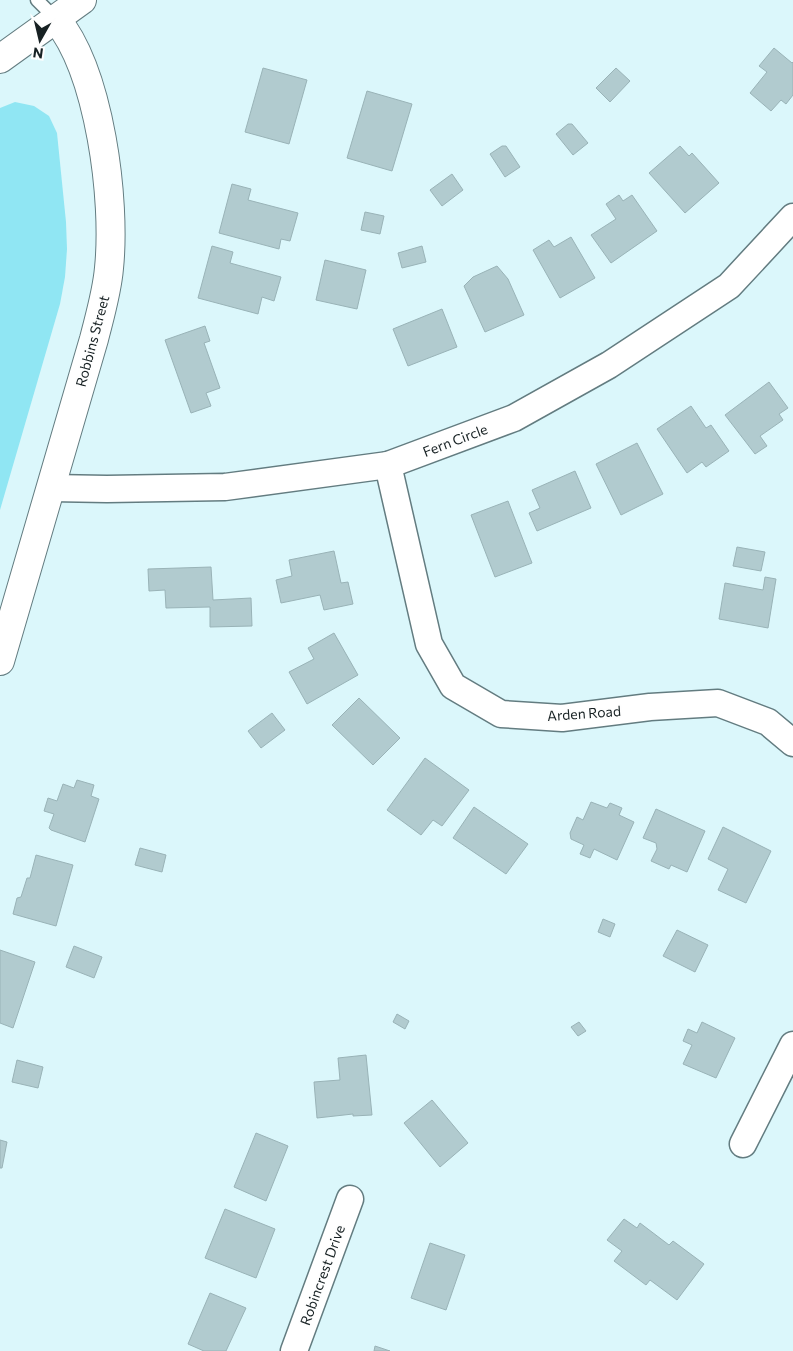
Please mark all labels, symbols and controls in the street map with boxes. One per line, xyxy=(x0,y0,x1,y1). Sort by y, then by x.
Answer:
north arrow xyxy=(15,15,65,65)
text: N xyxy=(32,44,45,63)
street label: Robbins Street xyxy=(72,293,112,389)
street label: Fern Circle xyxy=(420,420,490,460)
street label: Arden Road xyxy=(547,702,621,724)
street label: Robincrest Drive xyxy=(296,1223,348,1327)

